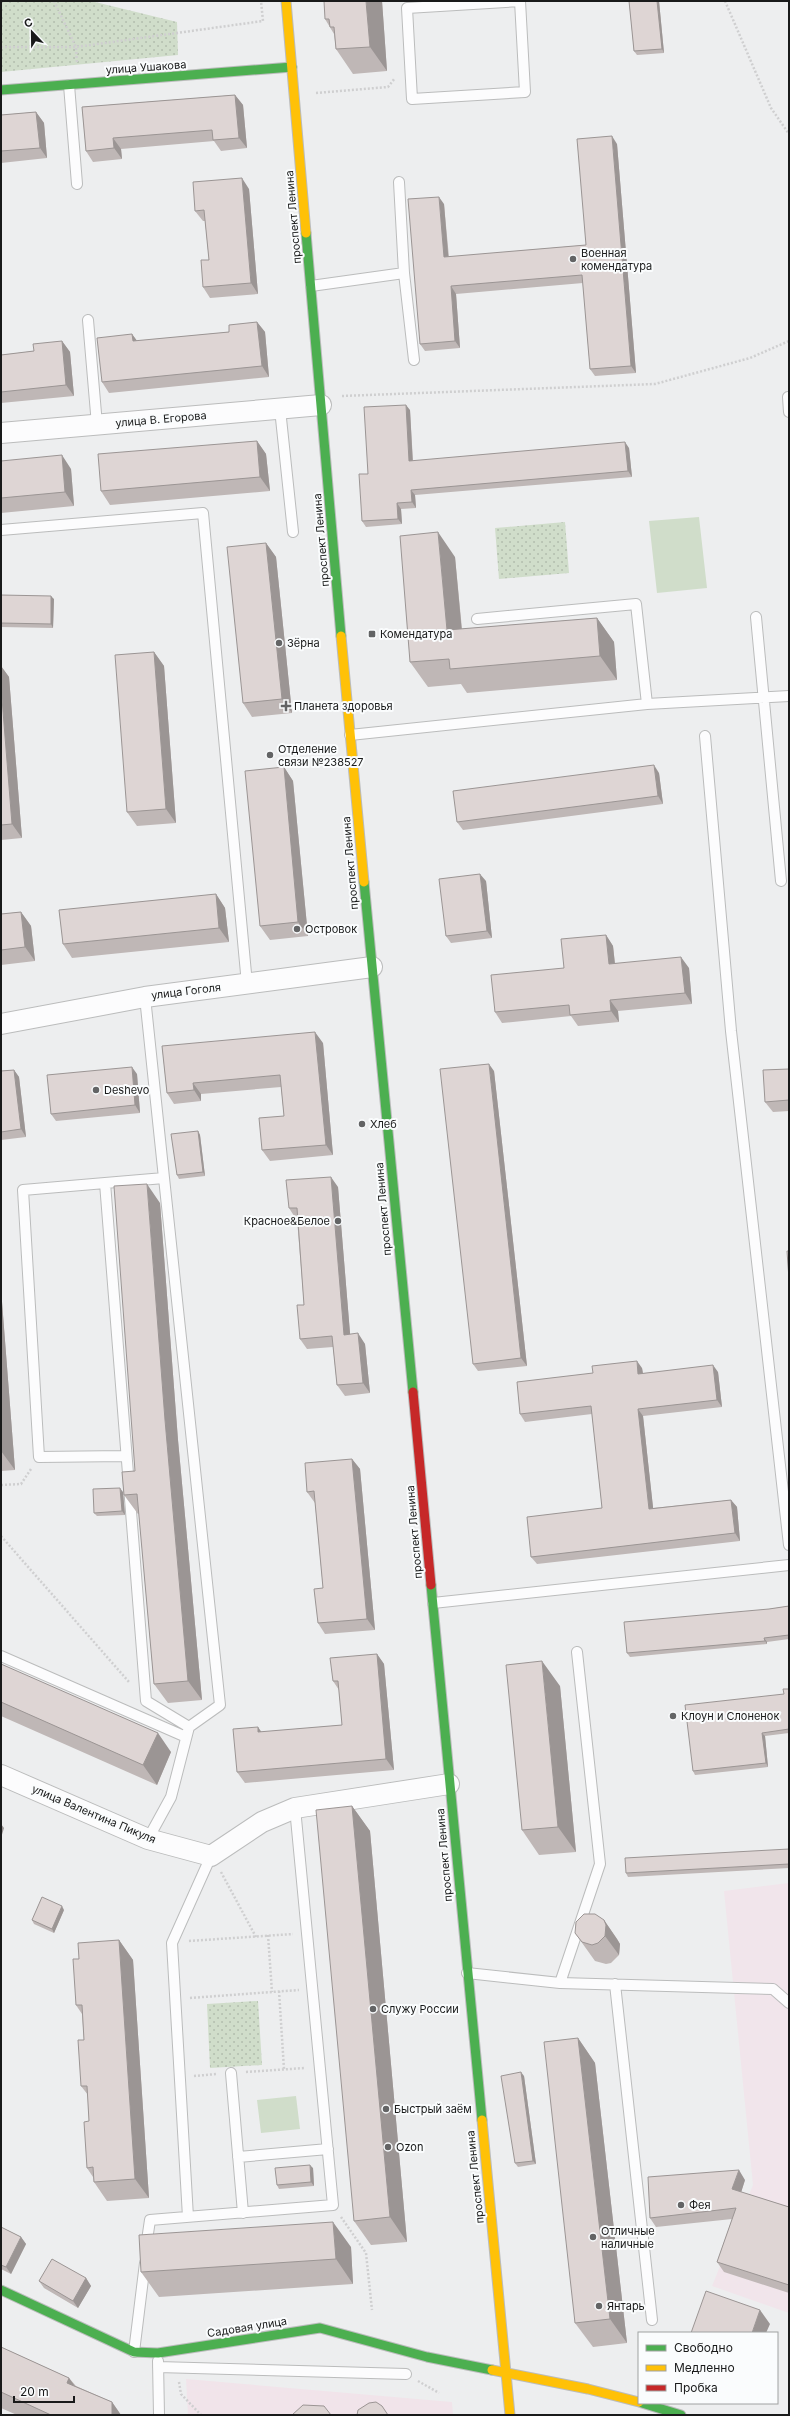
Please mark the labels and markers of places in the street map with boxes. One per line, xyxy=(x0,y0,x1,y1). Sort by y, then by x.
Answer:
place label: Военная комендатура xyxy=(581,246,652,273)
marker: Военная комендатура xyxy=(568,254,578,264)
place label: Комендатура xyxy=(380,627,453,641)
marker: Комендатура xyxy=(367,629,377,639)
place label: Зёрна xyxy=(287,636,320,650)
marker: Зёрна xyxy=(274,638,284,648)
place label: Планета здоровья xyxy=(294,699,393,713)
marker: Планета здоровья xyxy=(281,701,291,711)
place label: Отделение связи №238527 xyxy=(278,742,364,769)
marker: Отделение связи №238527 xyxy=(265,750,275,760)
place label: Островок xyxy=(305,922,357,936)
marker: Островок xyxy=(292,924,302,934)
place label: Deshevo xyxy=(104,1083,150,1097)
marker: Deshevo xyxy=(91,1085,101,1095)
place label: Хлеб xyxy=(370,1117,397,1131)
marker: Хлеб xyxy=(357,1119,367,1129)
place label: Красное&Белое xyxy=(244,1214,330,1228)
marker: Красное&Белое xyxy=(333,1216,343,1226)
place label: Клоун и Слоненок xyxy=(681,1709,779,1723)
marker: Клоун и Слоненок xyxy=(668,1711,678,1721)
place label: Служу России xyxy=(381,2002,459,2016)
marker: Служу России xyxy=(368,2004,378,2014)
place label: Быстрый заём xyxy=(394,2102,472,2116)
marker: Быстрый заём xyxy=(381,2104,391,2114)
place label: Ozon xyxy=(396,2140,423,2154)
marker: Ozon xyxy=(383,2142,393,2152)
place label: Фея xyxy=(689,2198,711,2212)
marker: Фея xyxy=(676,2200,686,2210)
place label: Отличные наличные xyxy=(601,2224,655,2251)
marker: Отличные наличные xyxy=(588,2232,598,2242)
place label: Янтарь xyxy=(607,2299,645,2313)
marker: Янтарь xyxy=(594,2301,604,2311)

